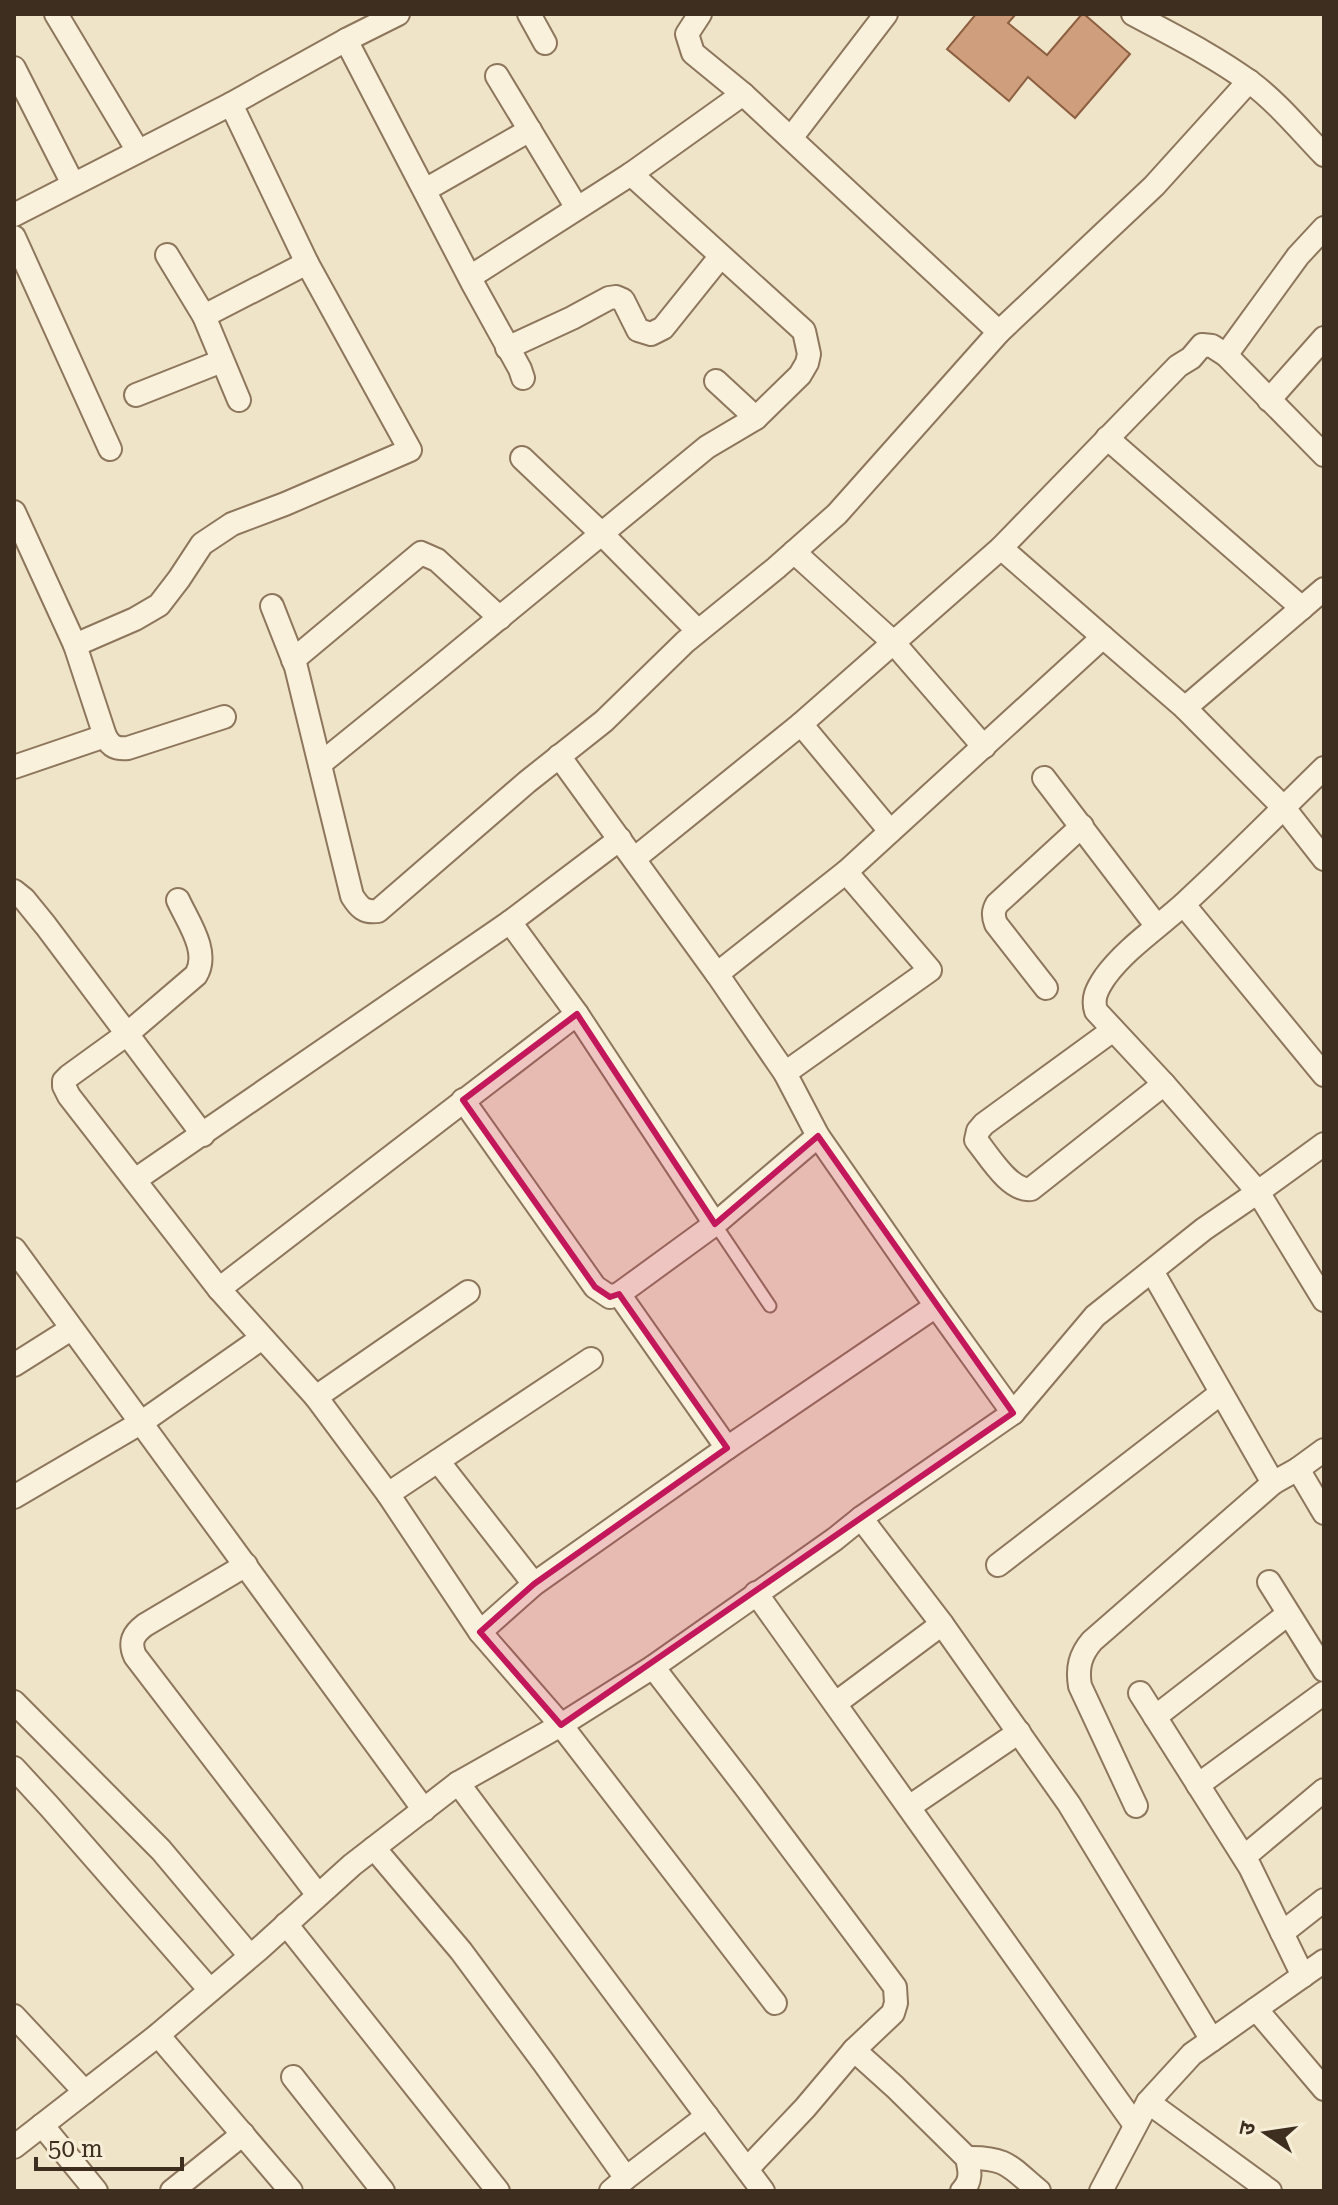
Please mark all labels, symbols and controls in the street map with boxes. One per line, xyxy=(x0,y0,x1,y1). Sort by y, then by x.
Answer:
north arrow xyxy=(1226,2093,1306,2173)
text: उ xyxy=(1233,2118,1261,2138)
scale bar xyxy=(36,2121,182,2171)
text: 50 m xyxy=(48,2135,103,2163)

